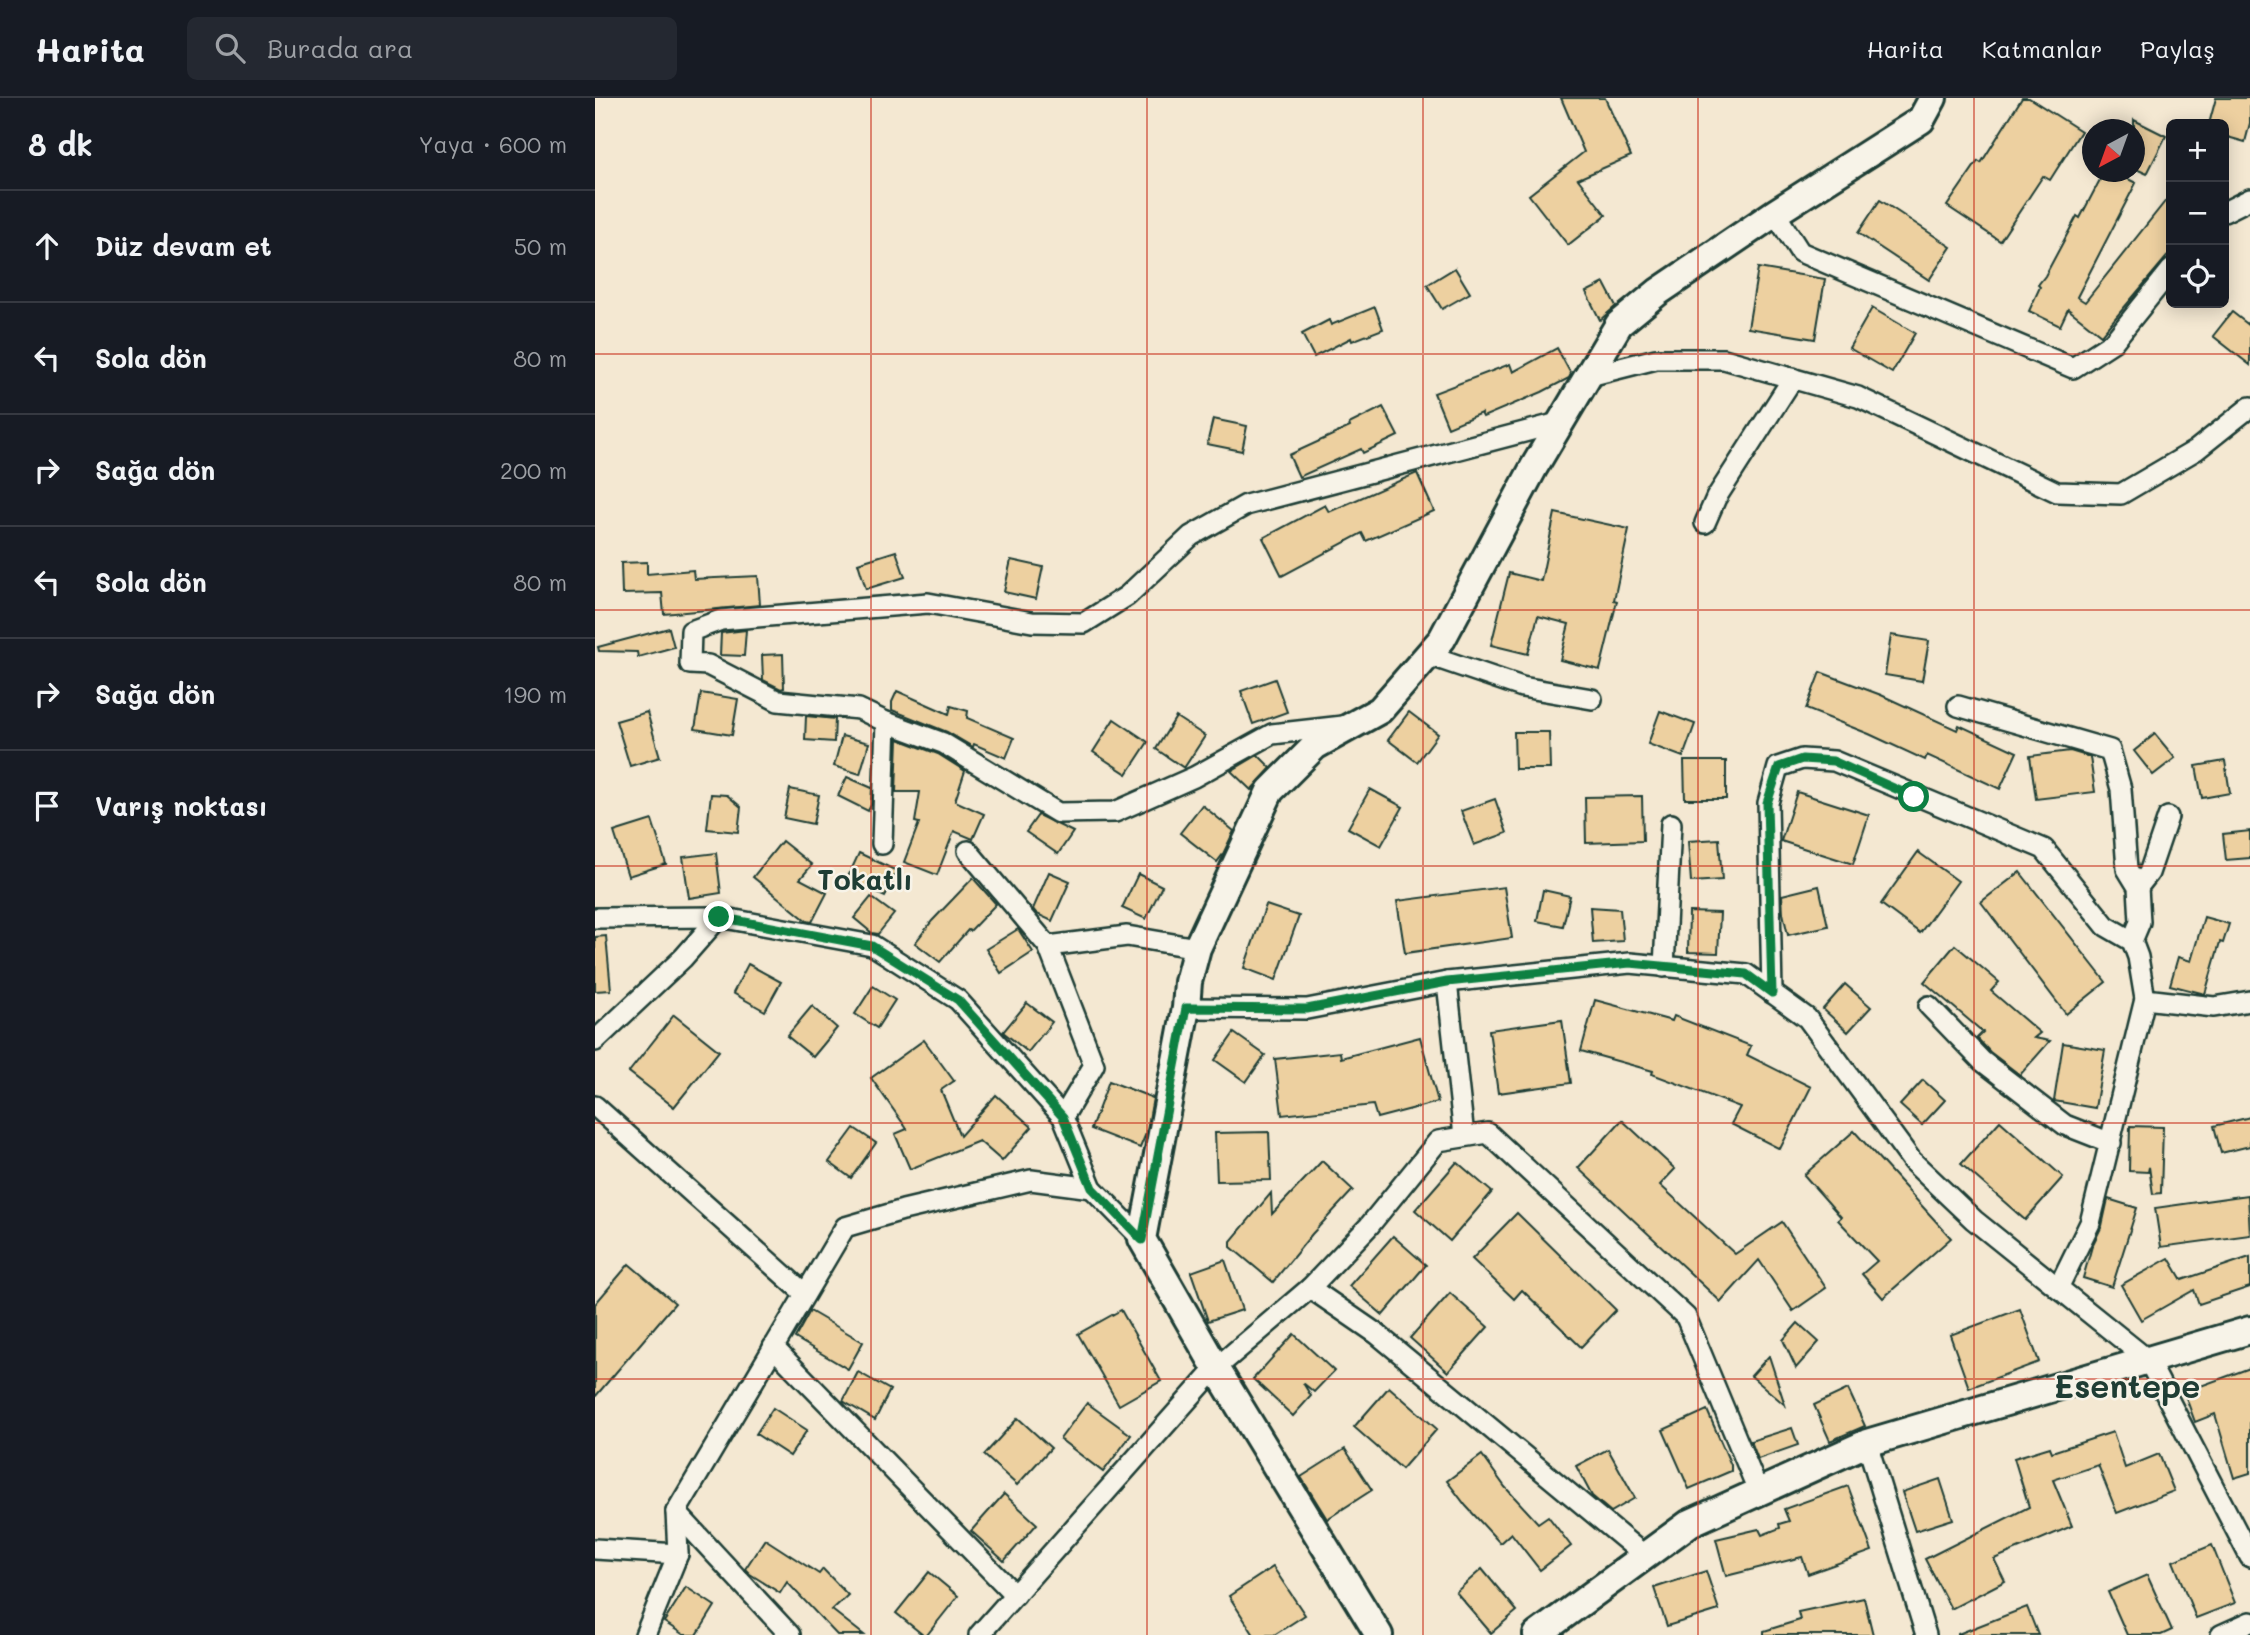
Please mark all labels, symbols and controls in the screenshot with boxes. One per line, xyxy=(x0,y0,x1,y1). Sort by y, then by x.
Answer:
search box xyxy=(187,17,677,80)
text: Harita xyxy=(35,27,145,70)
icon: search xyxy=(211,29,249,67)
text: Burada ara xyxy=(267,31,413,65)
text: Harita xyxy=(1867,33,1944,64)
text: Katmanlar xyxy=(1982,33,2102,64)
text: Paylaş xyxy=(2140,33,2215,64)
north arrow xyxy=(2082,119,2145,182)
map controls xyxy=(2166,119,2229,308)
button: + xyxy=(2166,119,2229,182)
text: 8 dk xyxy=(28,124,93,164)
text: Yaya · 600 m xyxy=(419,129,567,159)
button: − xyxy=(2166,182,2229,245)
icon: ahead xyxy=(28,227,66,265)
text: Düz devam et xyxy=(95,229,272,263)
text: 50 m xyxy=(514,231,567,261)
button: locate xyxy=(2166,245,2229,308)
icon: left xyxy=(28,339,66,377)
text: Sola dön xyxy=(95,341,207,375)
text: 80 m xyxy=(513,343,567,373)
icon: right xyxy=(28,451,66,489)
text: Sağa dön xyxy=(95,453,215,487)
text: 200 m xyxy=(500,455,567,485)
icon: left xyxy=(28,563,66,601)
text: Sola dön xyxy=(95,565,207,599)
text: 80 m xyxy=(513,567,567,597)
icon: right xyxy=(28,675,66,713)
text: Sağa dön xyxy=(95,677,215,711)
text: 190 m xyxy=(503,679,567,709)
route start xyxy=(1898,781,1929,812)
icon: arrive xyxy=(28,787,66,825)
text: Varış noktası xyxy=(95,789,268,823)
district label: Tokatlı xyxy=(817,861,913,897)
route end xyxy=(703,901,734,932)
district label: Esentepe xyxy=(2054,1364,2200,1406)

